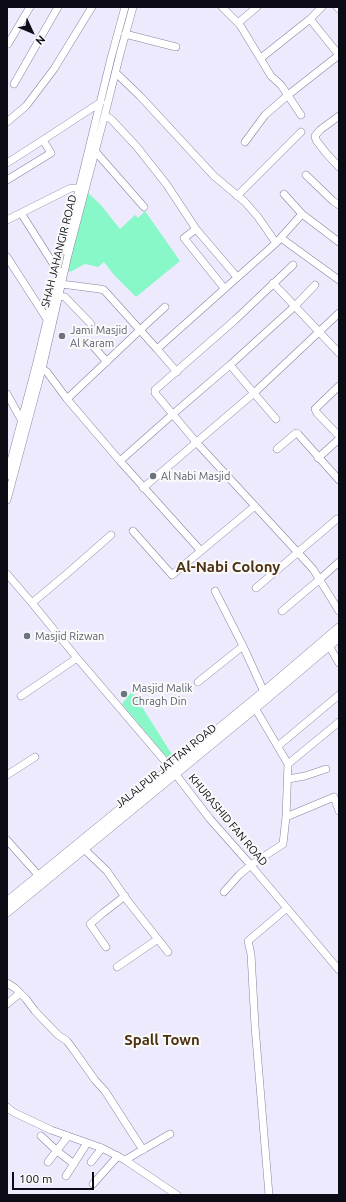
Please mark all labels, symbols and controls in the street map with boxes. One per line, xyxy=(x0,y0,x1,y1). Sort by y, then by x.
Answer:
north arrow xyxy=(12,12,52,52)
text: N xyxy=(33,33,48,47)
street label: SHAH JAHANGIR ROAD xyxy=(39,193,79,309)
place label: Jami Masjid Al Karam xyxy=(70,323,128,349)
marker: Jami Masjid Al Karam xyxy=(57,331,67,341)
place label: Al Nabi Masjid xyxy=(161,469,230,483)
marker: Al Nabi Masjid xyxy=(148,471,158,481)
district label: Al-Nabi Colony xyxy=(176,558,280,576)
place label: Masjid Rizwan xyxy=(35,629,104,643)
marker: Masjid Rizwan xyxy=(22,631,32,641)
place label: Masjid Malik Chragh Din xyxy=(132,681,193,707)
marker: Masjid Malik Chragh Din xyxy=(119,689,129,699)
street label: JALALPUR JATTAN ROAD xyxy=(113,721,219,811)
street label: KHURASHID FAN ROAD xyxy=(186,771,270,869)
district label: Spall Town xyxy=(124,1031,200,1049)
scale bar xyxy=(14,1164,96,1190)
text: 100 m xyxy=(19,1172,52,1185)

